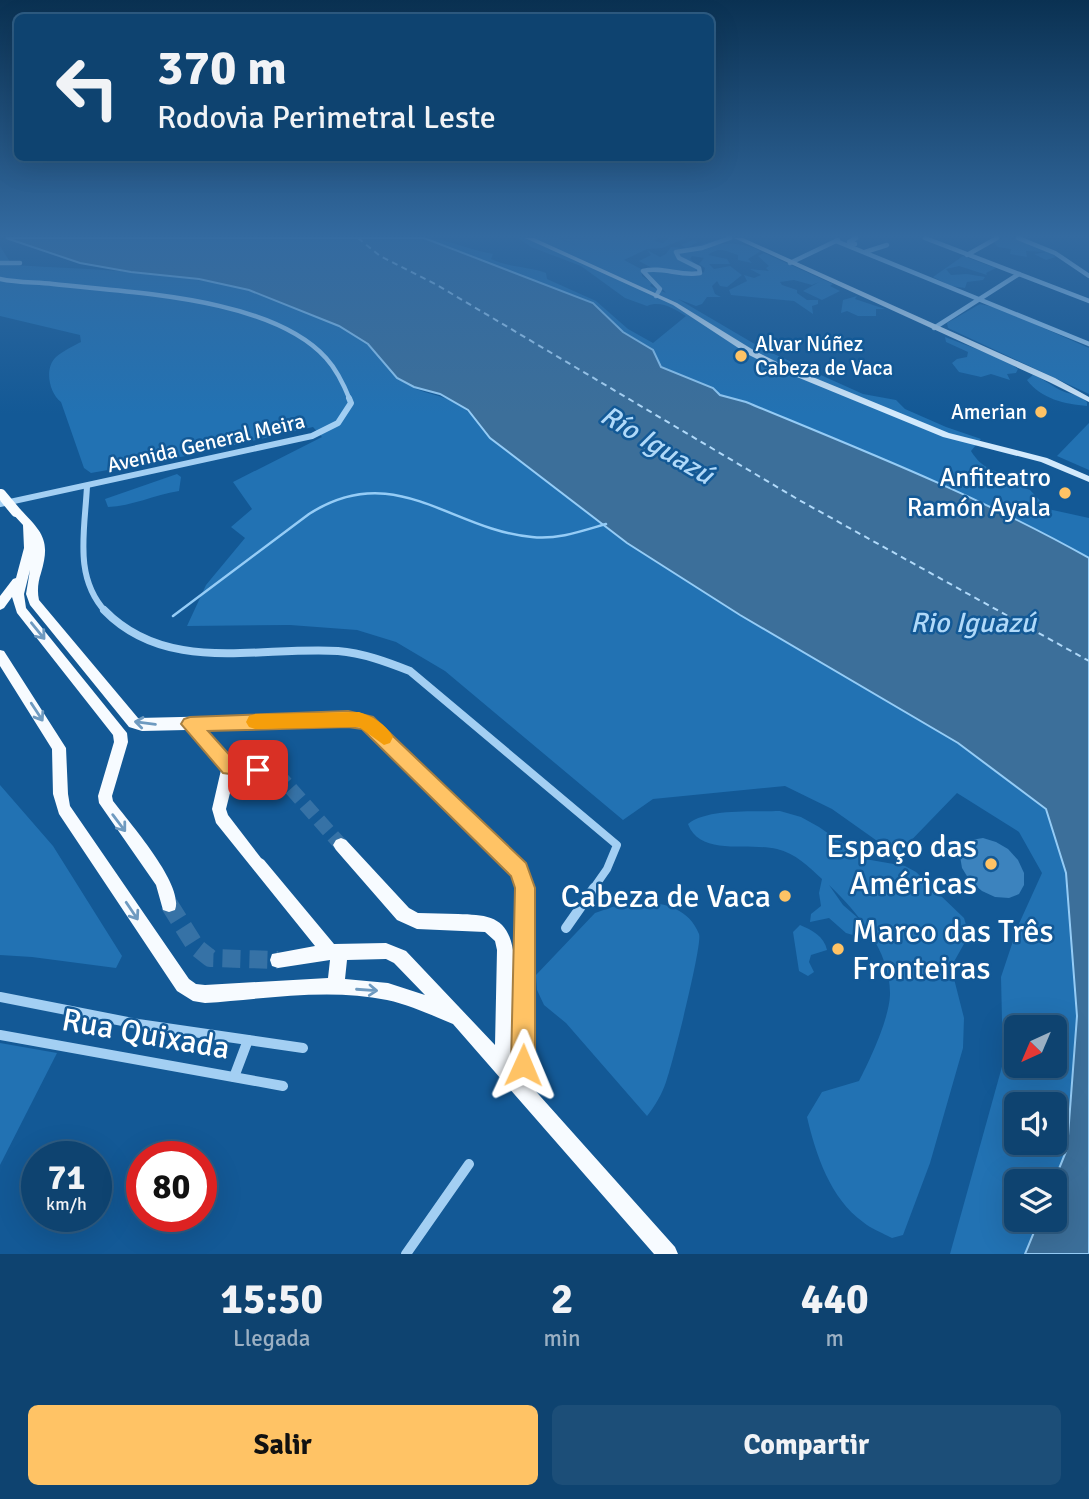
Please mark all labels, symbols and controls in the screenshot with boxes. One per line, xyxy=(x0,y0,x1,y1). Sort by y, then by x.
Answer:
text: 370 m xyxy=(157,38,287,98)
icon: left xyxy=(42,42,133,133)
text: Rodovia Perimetral Leste xyxy=(157,98,496,137)
place label: Alvar Núñez Cabeza de Vaca xyxy=(755,331,893,381)
marker: Alvar Núñez Cabeza de Vaca xyxy=(733,348,749,364)
water label: Río Iguazú xyxy=(594,398,721,493)
place label: Amerian xyxy=(951,399,1027,425)
marker: Amerian xyxy=(1033,404,1049,420)
street label: Avenida General Meira xyxy=(105,408,307,478)
place label: Anfiteatro Ramón Ayala xyxy=(907,462,1051,524)
marker: Anfiteatro Ramón Ayala xyxy=(1057,485,1073,501)
water label: Rio Iguazú xyxy=(910,606,1037,640)
one-way arrow xyxy=(31,622,46,640)
one-way arrow xyxy=(30,702,44,721)
one-way arrow xyxy=(134,717,157,730)
pin xyxy=(228,740,288,800)
icon: arrive xyxy=(239,751,277,789)
one-way arrow xyxy=(112,813,127,832)
place label: Espaço das Américas xyxy=(826,827,977,903)
marker: Espaço das Américas xyxy=(983,856,999,872)
place label: Cabeza de Vaca xyxy=(561,877,771,916)
marker: Cabeza de Vaca xyxy=(777,888,793,904)
one-way arrow xyxy=(125,901,140,920)
place label: Marco das Três Fronteiras xyxy=(852,912,1053,988)
marker: Marco das Três Fronteiras xyxy=(830,941,846,957)
one-way arrow xyxy=(355,984,378,997)
street label: Rua Quixada xyxy=(59,1000,233,1068)
north arrow xyxy=(1004,1015,1068,1078)
map controls xyxy=(1004,1015,1067,1232)
position arrow xyxy=(486,1028,560,1102)
button: sound xyxy=(1004,1092,1067,1155)
speed limit sign: 80 xyxy=(126,1141,217,1232)
text: 71 xyxy=(48,1156,85,1199)
button: layers xyxy=(1004,1169,1067,1232)
text: km/h xyxy=(46,1193,87,1215)
text: 15:50 xyxy=(220,1274,323,1325)
text: 2 xyxy=(551,1274,573,1325)
text: 440 xyxy=(801,1274,869,1325)
text: Llegada xyxy=(233,1324,310,1353)
text: min xyxy=(543,1324,581,1353)
text: m xyxy=(826,1324,844,1353)
button: Salir xyxy=(28,1405,538,1485)
button: Compartir xyxy=(552,1405,1061,1485)

